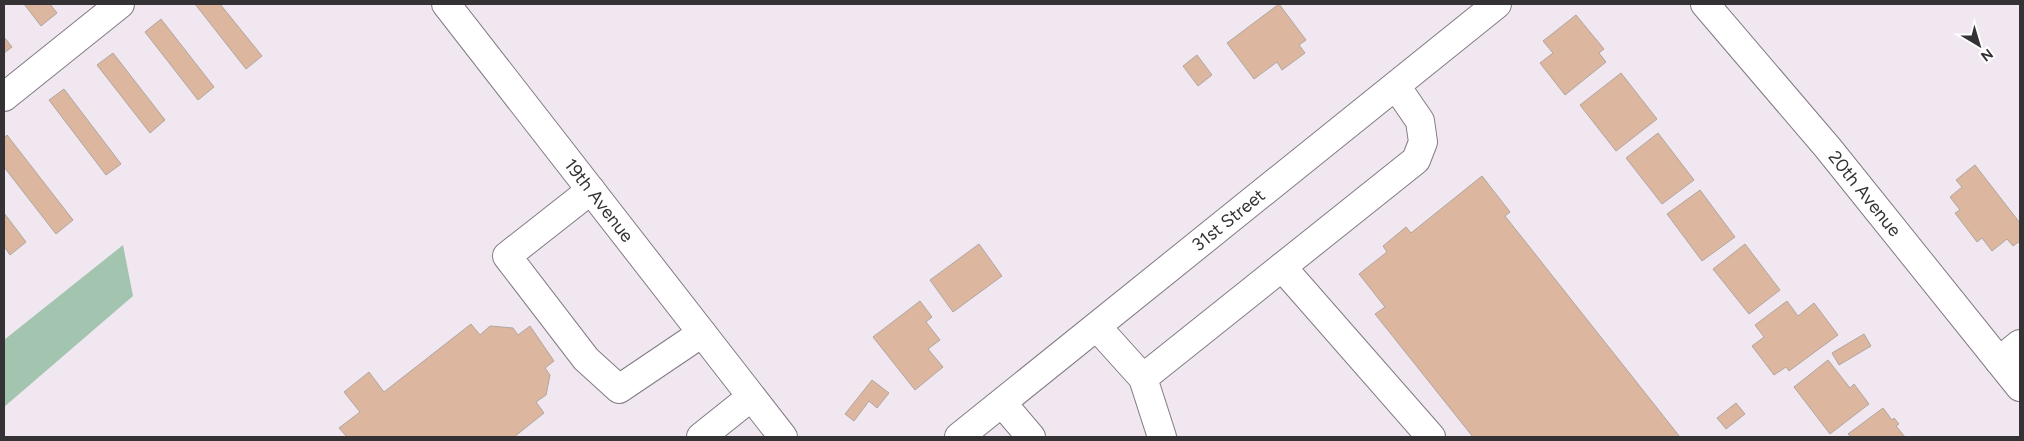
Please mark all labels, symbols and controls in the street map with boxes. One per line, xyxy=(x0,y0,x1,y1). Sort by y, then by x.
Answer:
north arrow xyxy=(1954,20,2004,70)
text: N xyxy=(1977,45,1996,65)
street label: 20th Avenue xyxy=(1824,146,1906,241)
street label: 19th Avenue xyxy=(560,154,638,247)
street label: 31st Street xyxy=(1188,184,1270,256)

